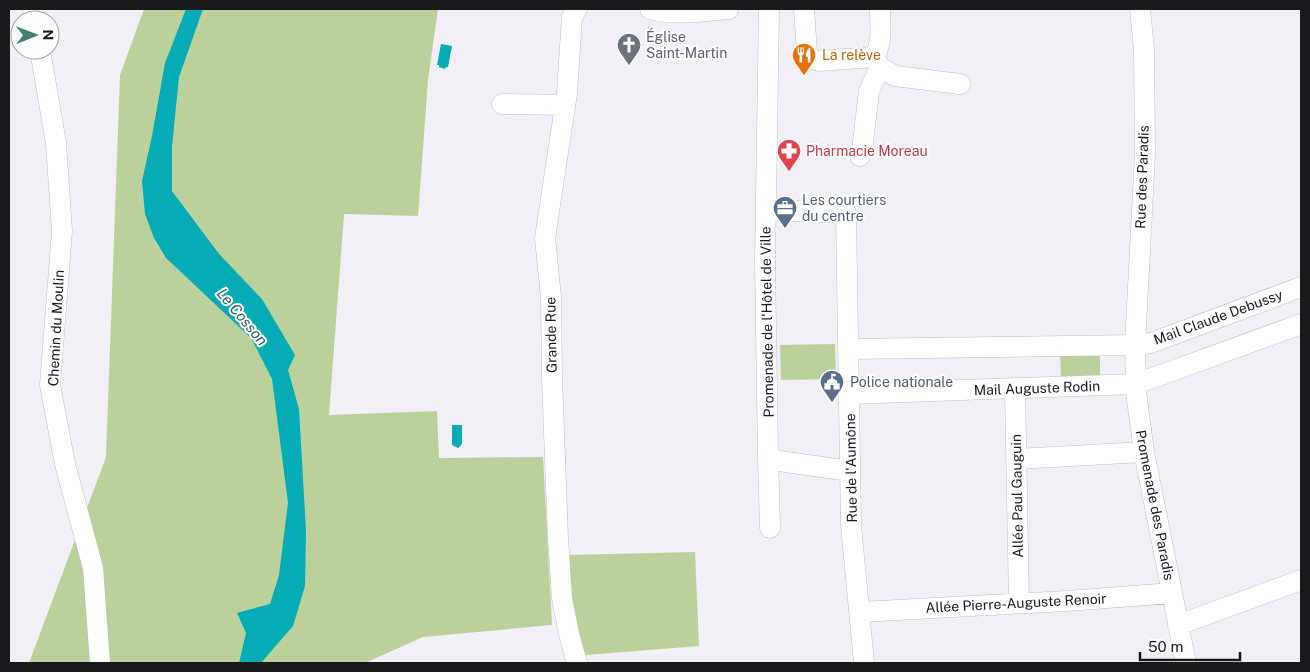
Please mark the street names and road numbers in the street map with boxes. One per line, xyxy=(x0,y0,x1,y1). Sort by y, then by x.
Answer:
street label: Rue des Paradis xyxy=(1132,125,1152,229)
street label: Promenade de l'Hôtel de Ville xyxy=(757,226,777,418)
street label: Chemin du Moulin xyxy=(45,269,67,387)
street label: Mail Claude Debussy xyxy=(1151,286,1285,348)
street label: Grande Rue xyxy=(542,297,560,373)
street label: Mail Auguste Rodin xyxy=(974,378,1100,398)
street label: Rue de l'Aumône xyxy=(842,413,860,523)
street label: Promenade des Paradis xyxy=(1133,429,1177,581)
street label: Allée Paul Gauguin xyxy=(1008,434,1026,558)
street label: Allée Pierre-Auguste Renoir xyxy=(925,590,1107,616)

